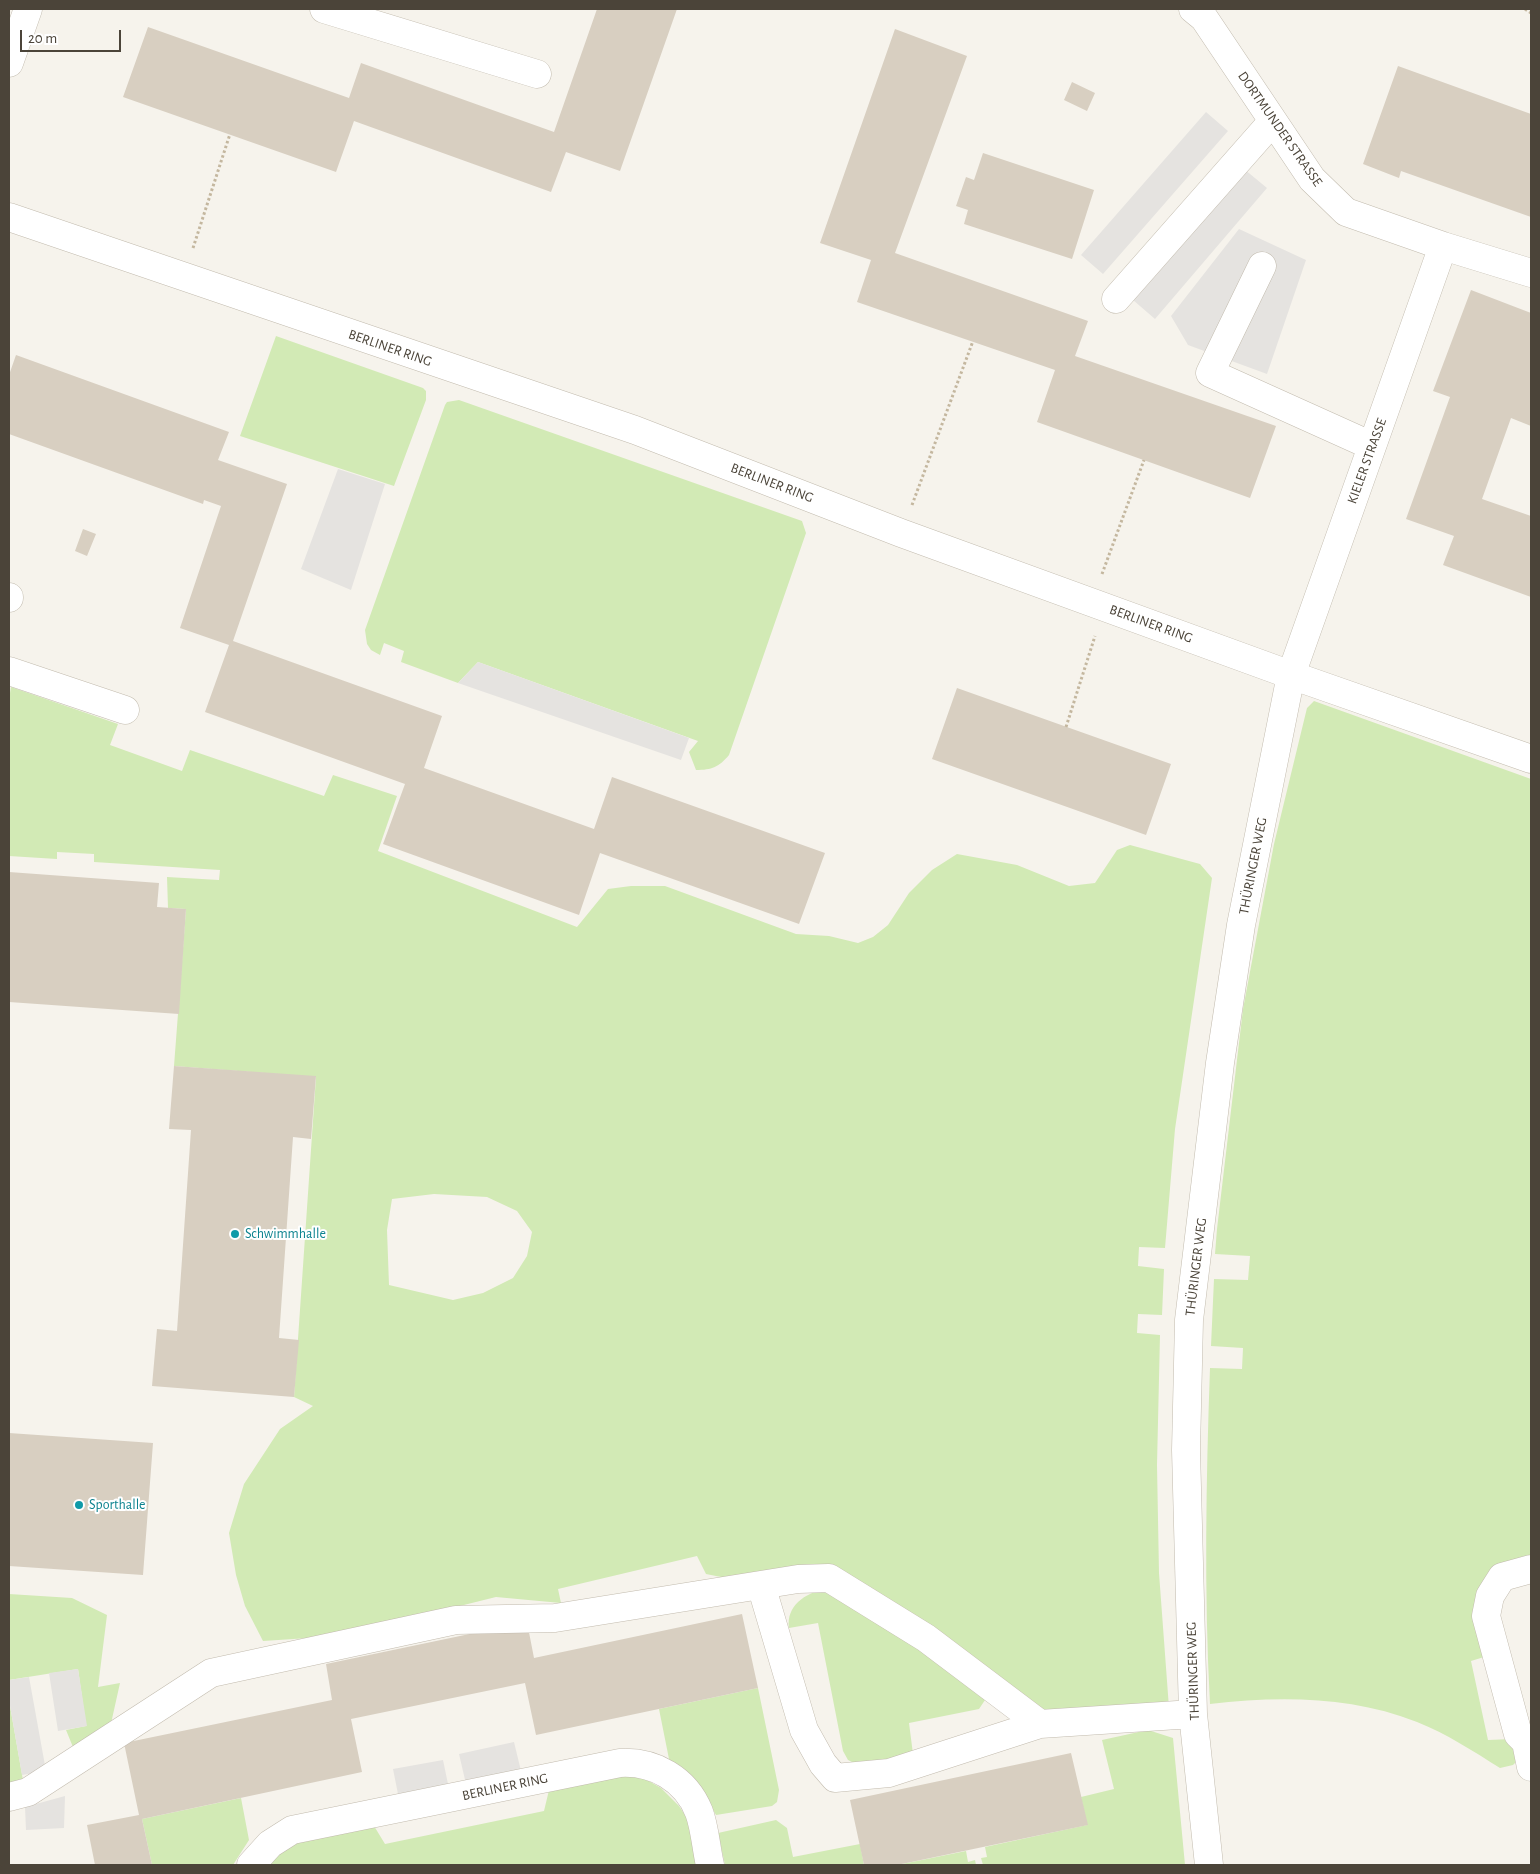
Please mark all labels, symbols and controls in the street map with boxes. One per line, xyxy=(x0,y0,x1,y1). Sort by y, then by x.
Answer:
scale bar xyxy=(22,20,124,52)
text: 20 m xyxy=(28,31,57,46)
street label: DORTMUNDER STRASSE xyxy=(1234,68,1326,190)
street label: BERLINER RING xyxy=(346,326,434,370)
street label: KIELER STRASSE xyxy=(1344,416,1390,506)
street label: BERLINER RING xyxy=(728,460,816,506)
street label: BERLINER RING xyxy=(1107,601,1195,647)
street label: THÜRINGER WEG xyxy=(1235,816,1271,916)
street label: THÜRINGER WEG xyxy=(1182,1217,1210,1317)
place label: Schwimmhalle xyxy=(245,1226,326,1242)
marker: Schwimmhalle xyxy=(229,1228,241,1240)
place label: Sporthalle xyxy=(89,1497,146,1513)
marker: Sporthalle xyxy=(73,1499,85,1511)
street label: THÜRINGER WEG xyxy=(1183,1621,1203,1721)
street label: BERLINER RING xyxy=(461,1770,549,1804)

